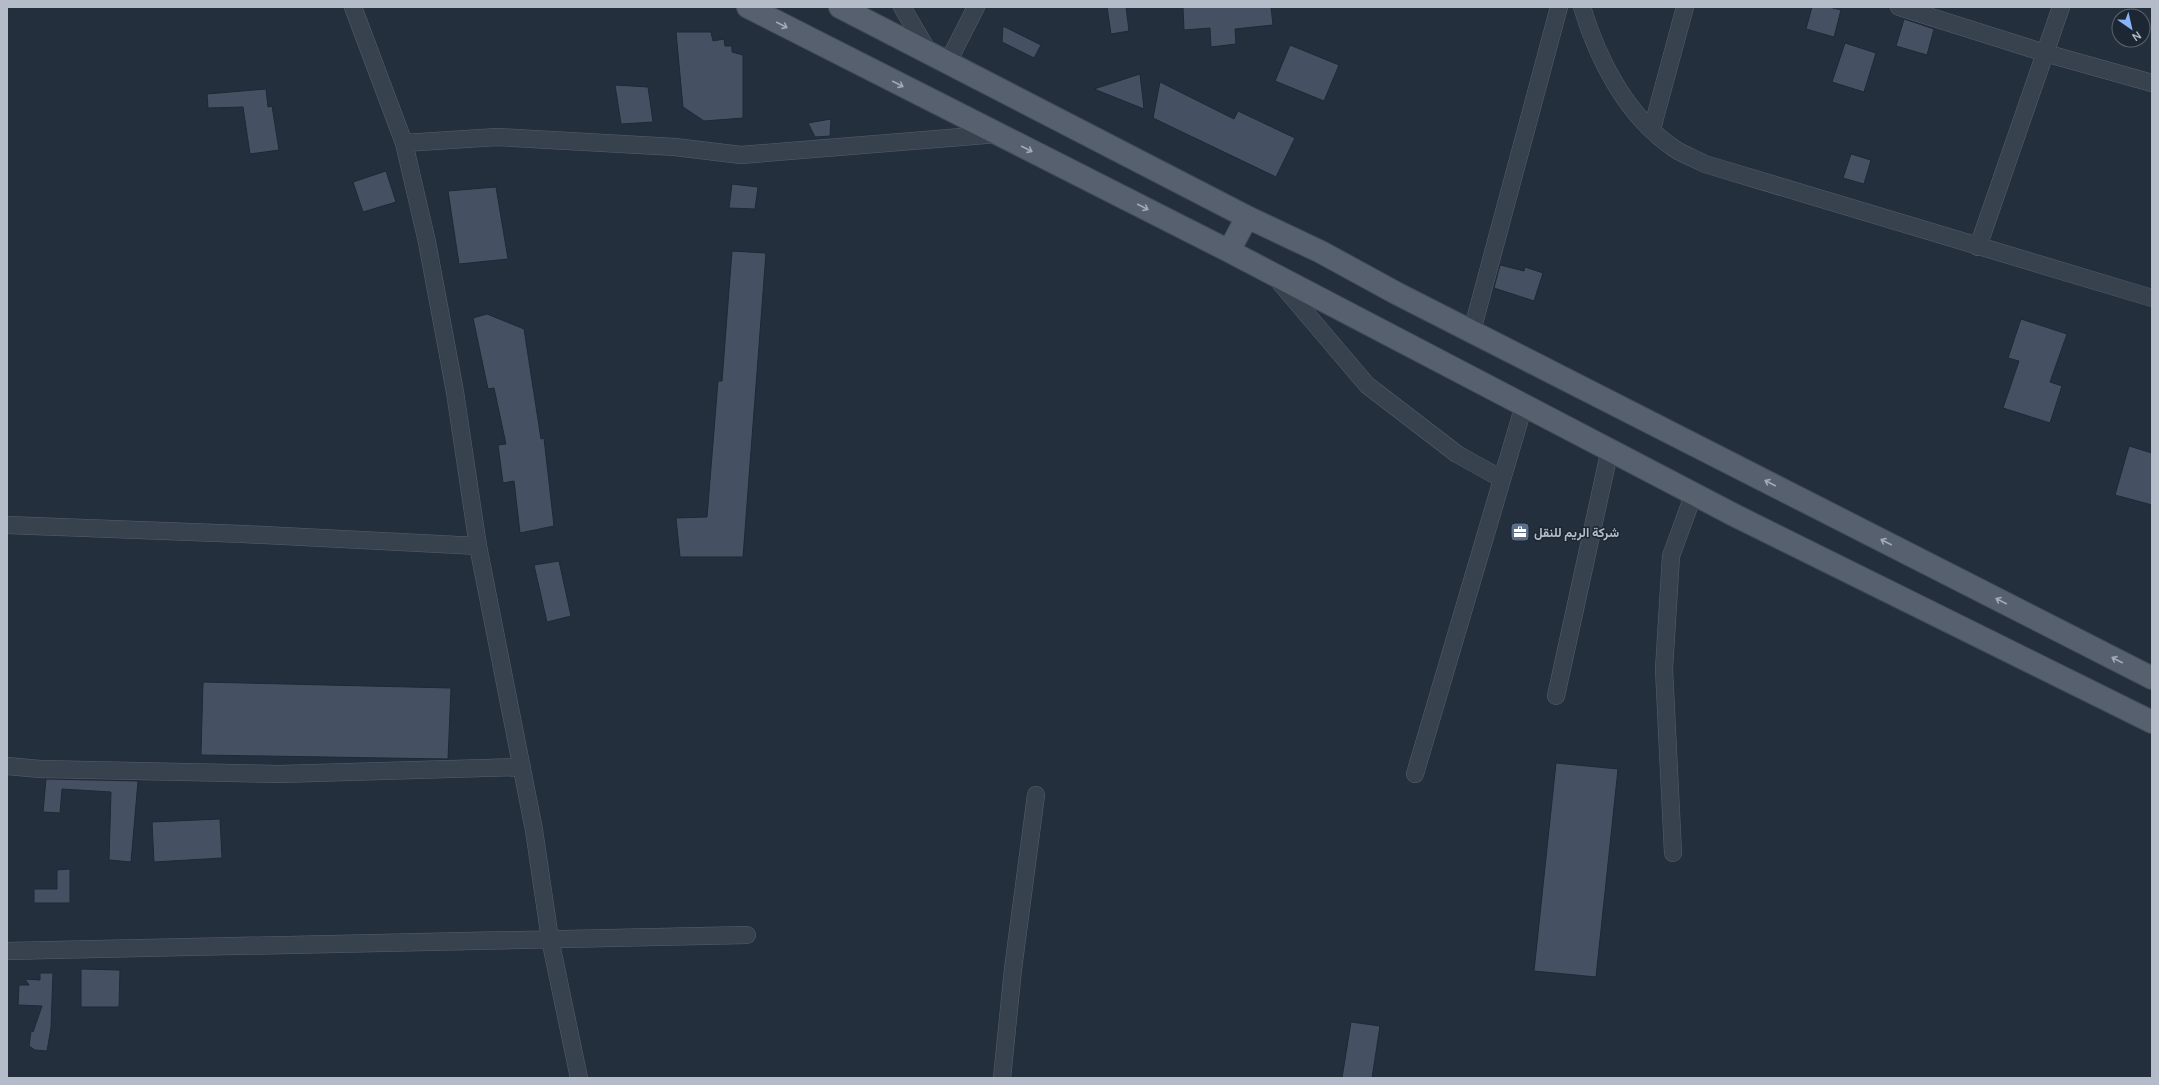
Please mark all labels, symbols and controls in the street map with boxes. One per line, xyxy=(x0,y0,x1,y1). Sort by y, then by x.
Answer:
north arrow xyxy=(2111,8,2151,48)
one-way arrow xyxy=(776,22,788,29)
text: N xyxy=(2129,28,2144,45)
one-way arrow xyxy=(892,80,904,88)
one-way arrow xyxy=(1020,146,1032,153)
one-way arrow xyxy=(1136,204,1148,211)
one-way arrow xyxy=(1764,479,1776,486)
office icon: شركة الريم للنقل xyxy=(1509,521,1531,543)
place label: شركة الريم للنقل xyxy=(1534,523,1619,541)
one-way arrow xyxy=(1880,538,1892,545)
one-way arrow xyxy=(1996,597,2008,604)
one-way arrow xyxy=(2111,656,2123,663)

